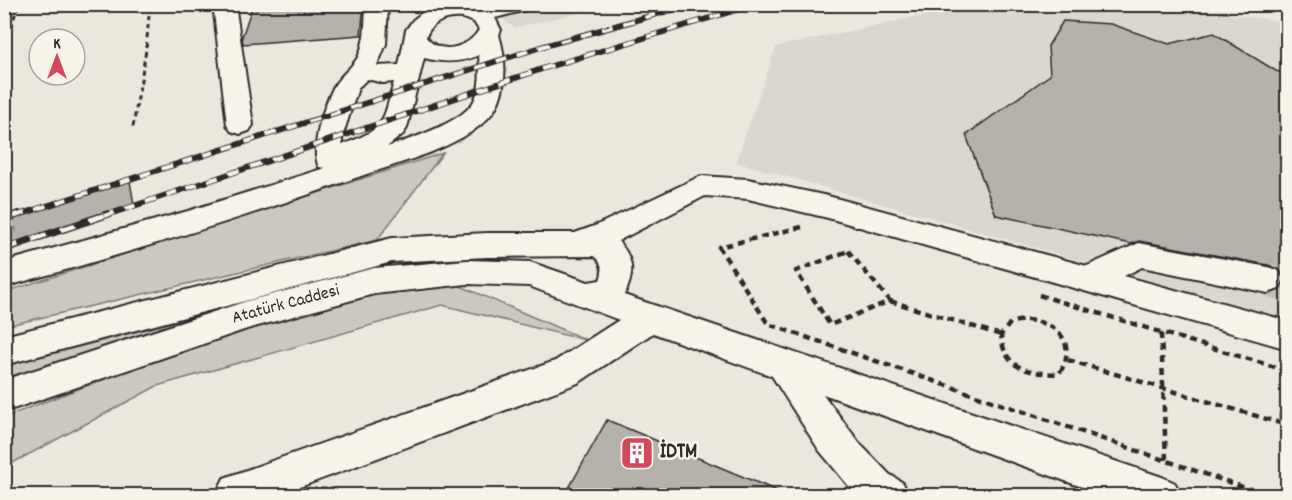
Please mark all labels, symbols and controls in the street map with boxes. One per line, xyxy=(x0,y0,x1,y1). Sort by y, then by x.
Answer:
north arrow xyxy=(27,27,87,87)
text: K xyxy=(53,33,61,56)
street label: Atatürk Caddesi xyxy=(229,279,343,331)
building icon: İDTM xyxy=(619,435,655,471)
place label: İDTM xyxy=(660,438,697,468)

